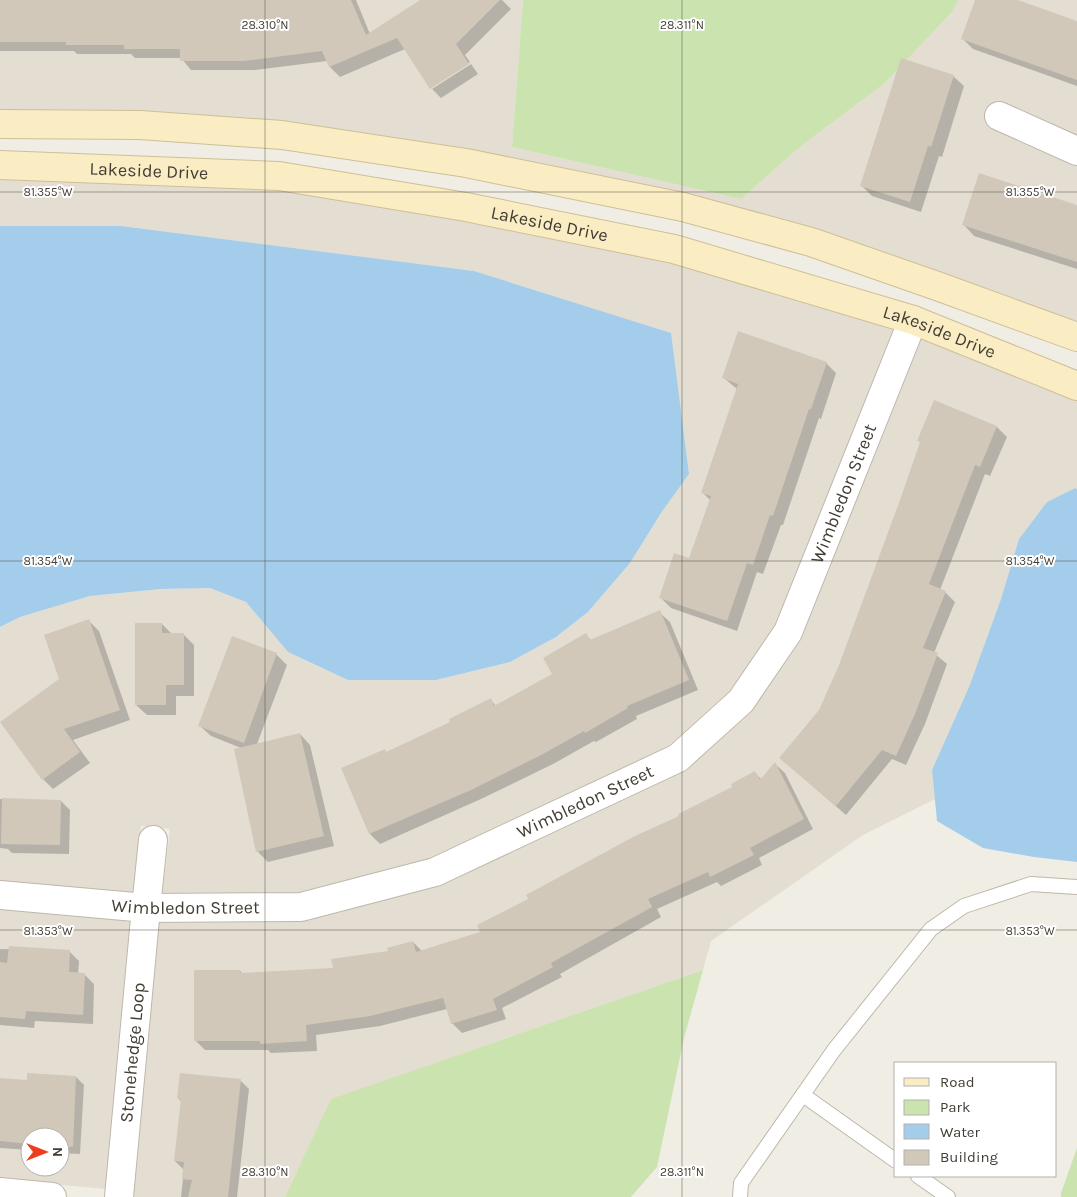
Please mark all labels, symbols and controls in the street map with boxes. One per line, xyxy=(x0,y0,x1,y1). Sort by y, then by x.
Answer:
text: 28.310°N xyxy=(242,18,288,32)
text: 28.311°N xyxy=(660,18,704,32)
street label: Lakeside Drive xyxy=(89,158,209,184)
text: 81.355°W xyxy=(24,185,73,199)
text: 81.355°W xyxy=(1006,185,1055,199)
street label: Lakeside Drive xyxy=(489,201,610,246)
street label: Lakeside Drive xyxy=(880,301,999,363)
street label: Wimbledon Street xyxy=(806,420,881,567)
text: 81.354°W xyxy=(24,554,73,568)
text: 81.354°W xyxy=(1006,554,1055,568)
street label: Wimbledon Street xyxy=(513,760,657,843)
street label: Wimbledon Street xyxy=(110,894,260,919)
text: 81.353°W xyxy=(23,924,73,938)
text: 81.353°W xyxy=(1005,924,1055,938)
street label: Stonehedge Loop xyxy=(115,982,150,1124)
legend xyxy=(894,1062,1057,1177)
text: Road xyxy=(940,1073,975,1091)
text: Park xyxy=(940,1098,970,1116)
text: Water xyxy=(940,1123,981,1141)
north arrow xyxy=(20,1127,70,1177)
text: N xyxy=(49,1147,66,1157)
text: Building xyxy=(940,1148,998,1166)
text: 28.310°N xyxy=(242,1165,288,1179)
text: 28.311°N xyxy=(660,1165,704,1179)

